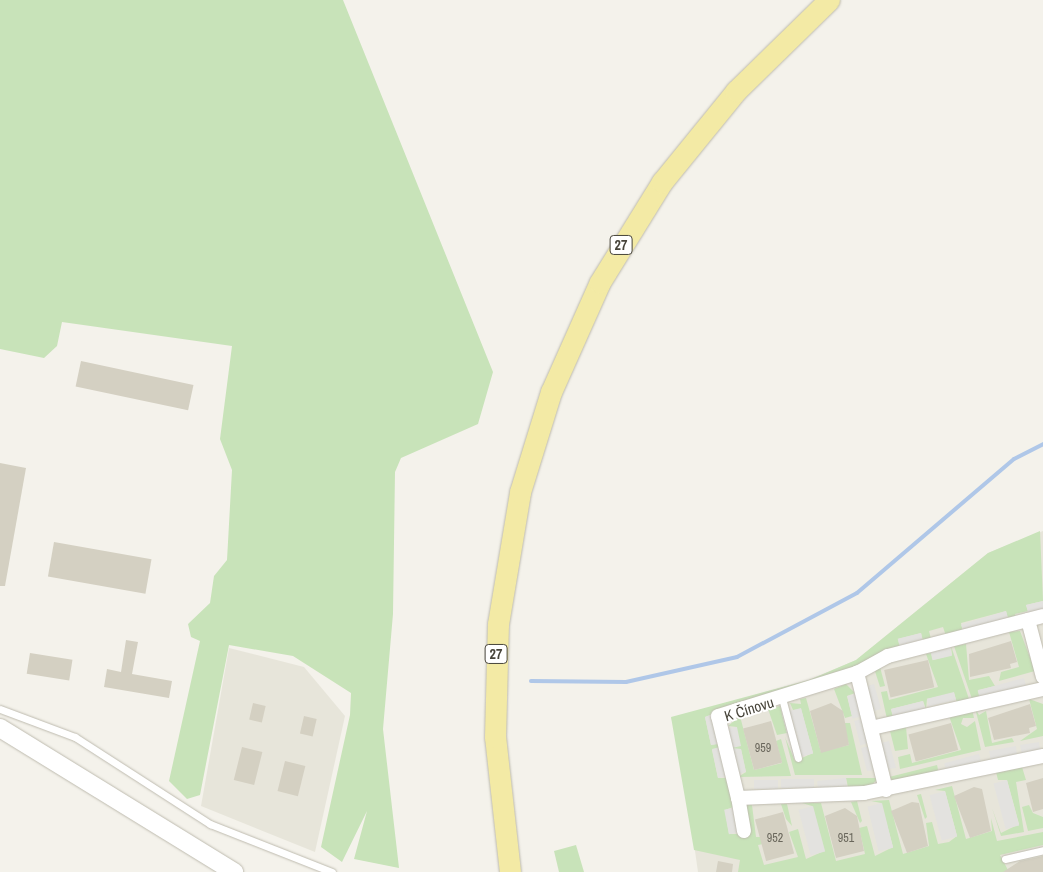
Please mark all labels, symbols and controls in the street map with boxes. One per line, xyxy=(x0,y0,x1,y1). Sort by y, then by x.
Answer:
road number: 27 xyxy=(608,234,634,256)
road number: 27 xyxy=(484,642,508,666)
street label: K Čínovu xyxy=(722,693,776,725)
house number: 959 xyxy=(755,742,771,756)
house number: 952 xyxy=(767,832,783,846)
house number: 951 xyxy=(838,832,854,846)

